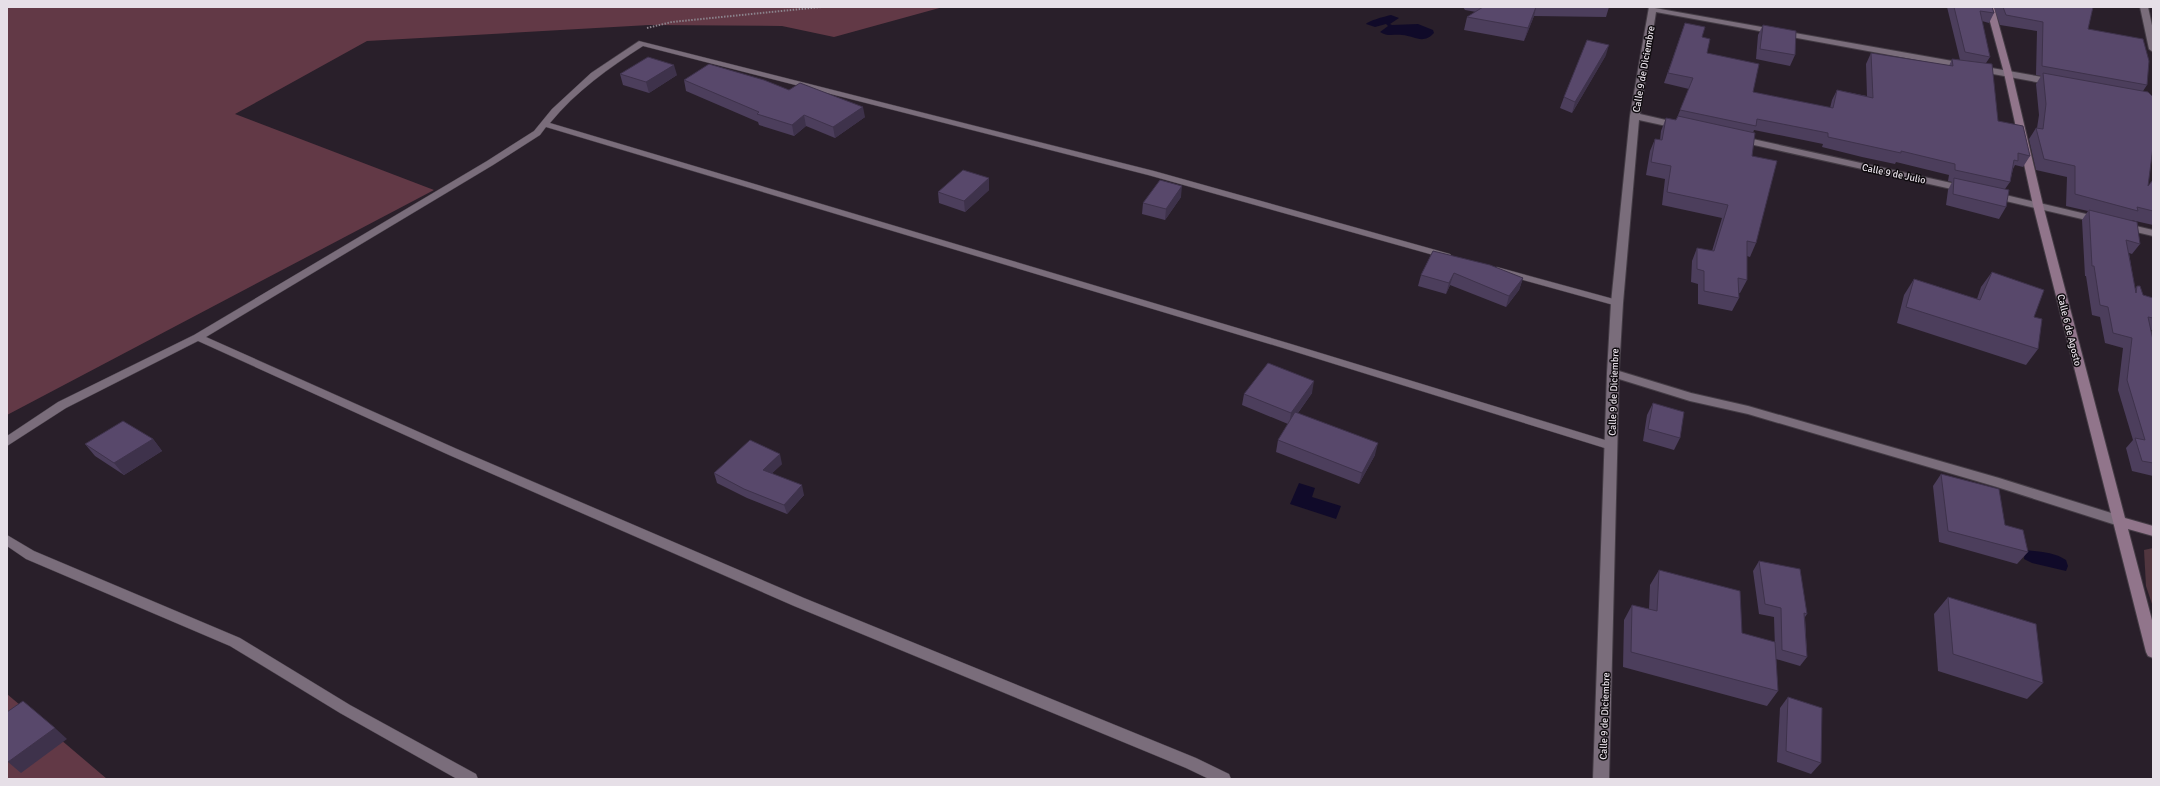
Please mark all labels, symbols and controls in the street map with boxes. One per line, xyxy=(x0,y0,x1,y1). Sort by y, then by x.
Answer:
street label: Calle 9 de Diciembre xyxy=(1630,25,1657,113)
street label: Calle 9 de Julio xyxy=(1861,161,1927,187)
street label: Calle 6 de Agosto xyxy=(2054,293,2084,367)
street label: Calle 9 de Diciembre xyxy=(1606,348,1622,436)
street label: Calle 9 de Diciembre xyxy=(1597,672,1613,760)

